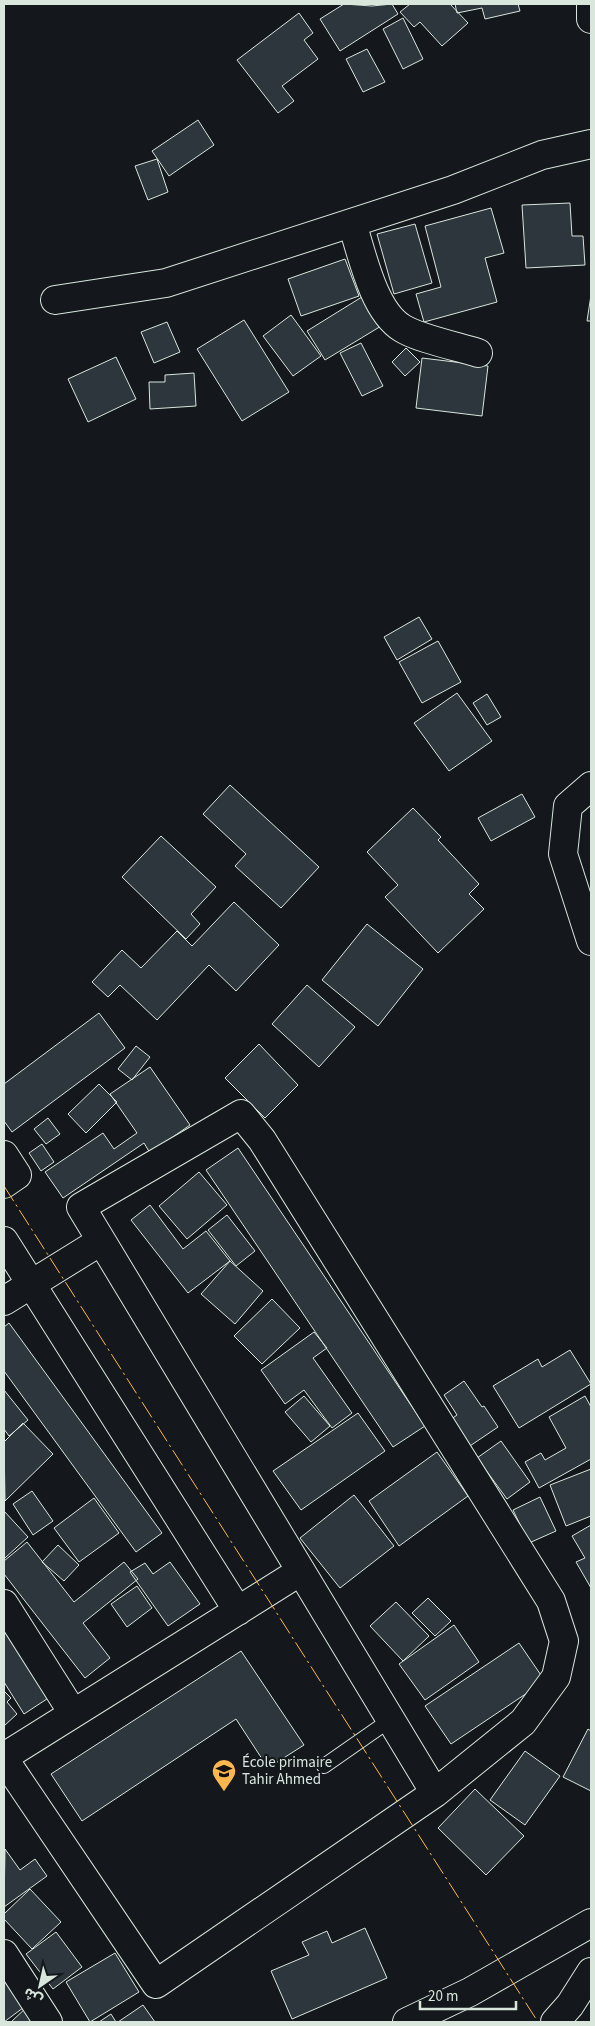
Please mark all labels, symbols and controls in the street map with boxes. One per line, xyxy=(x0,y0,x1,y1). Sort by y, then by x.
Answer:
place label: École primaire Tahir Ahmed xyxy=(242,1752,332,1790)
school or university icon: École primaire Tahir Ahmed xyxy=(211,1758,237,1792)
north arrow xyxy=(15,1961,65,2011)
scale bar xyxy=(420,1978,516,2010)
text: ش xyxy=(20,1982,47,2010)
text: 20 m xyxy=(428,1986,458,2007)

